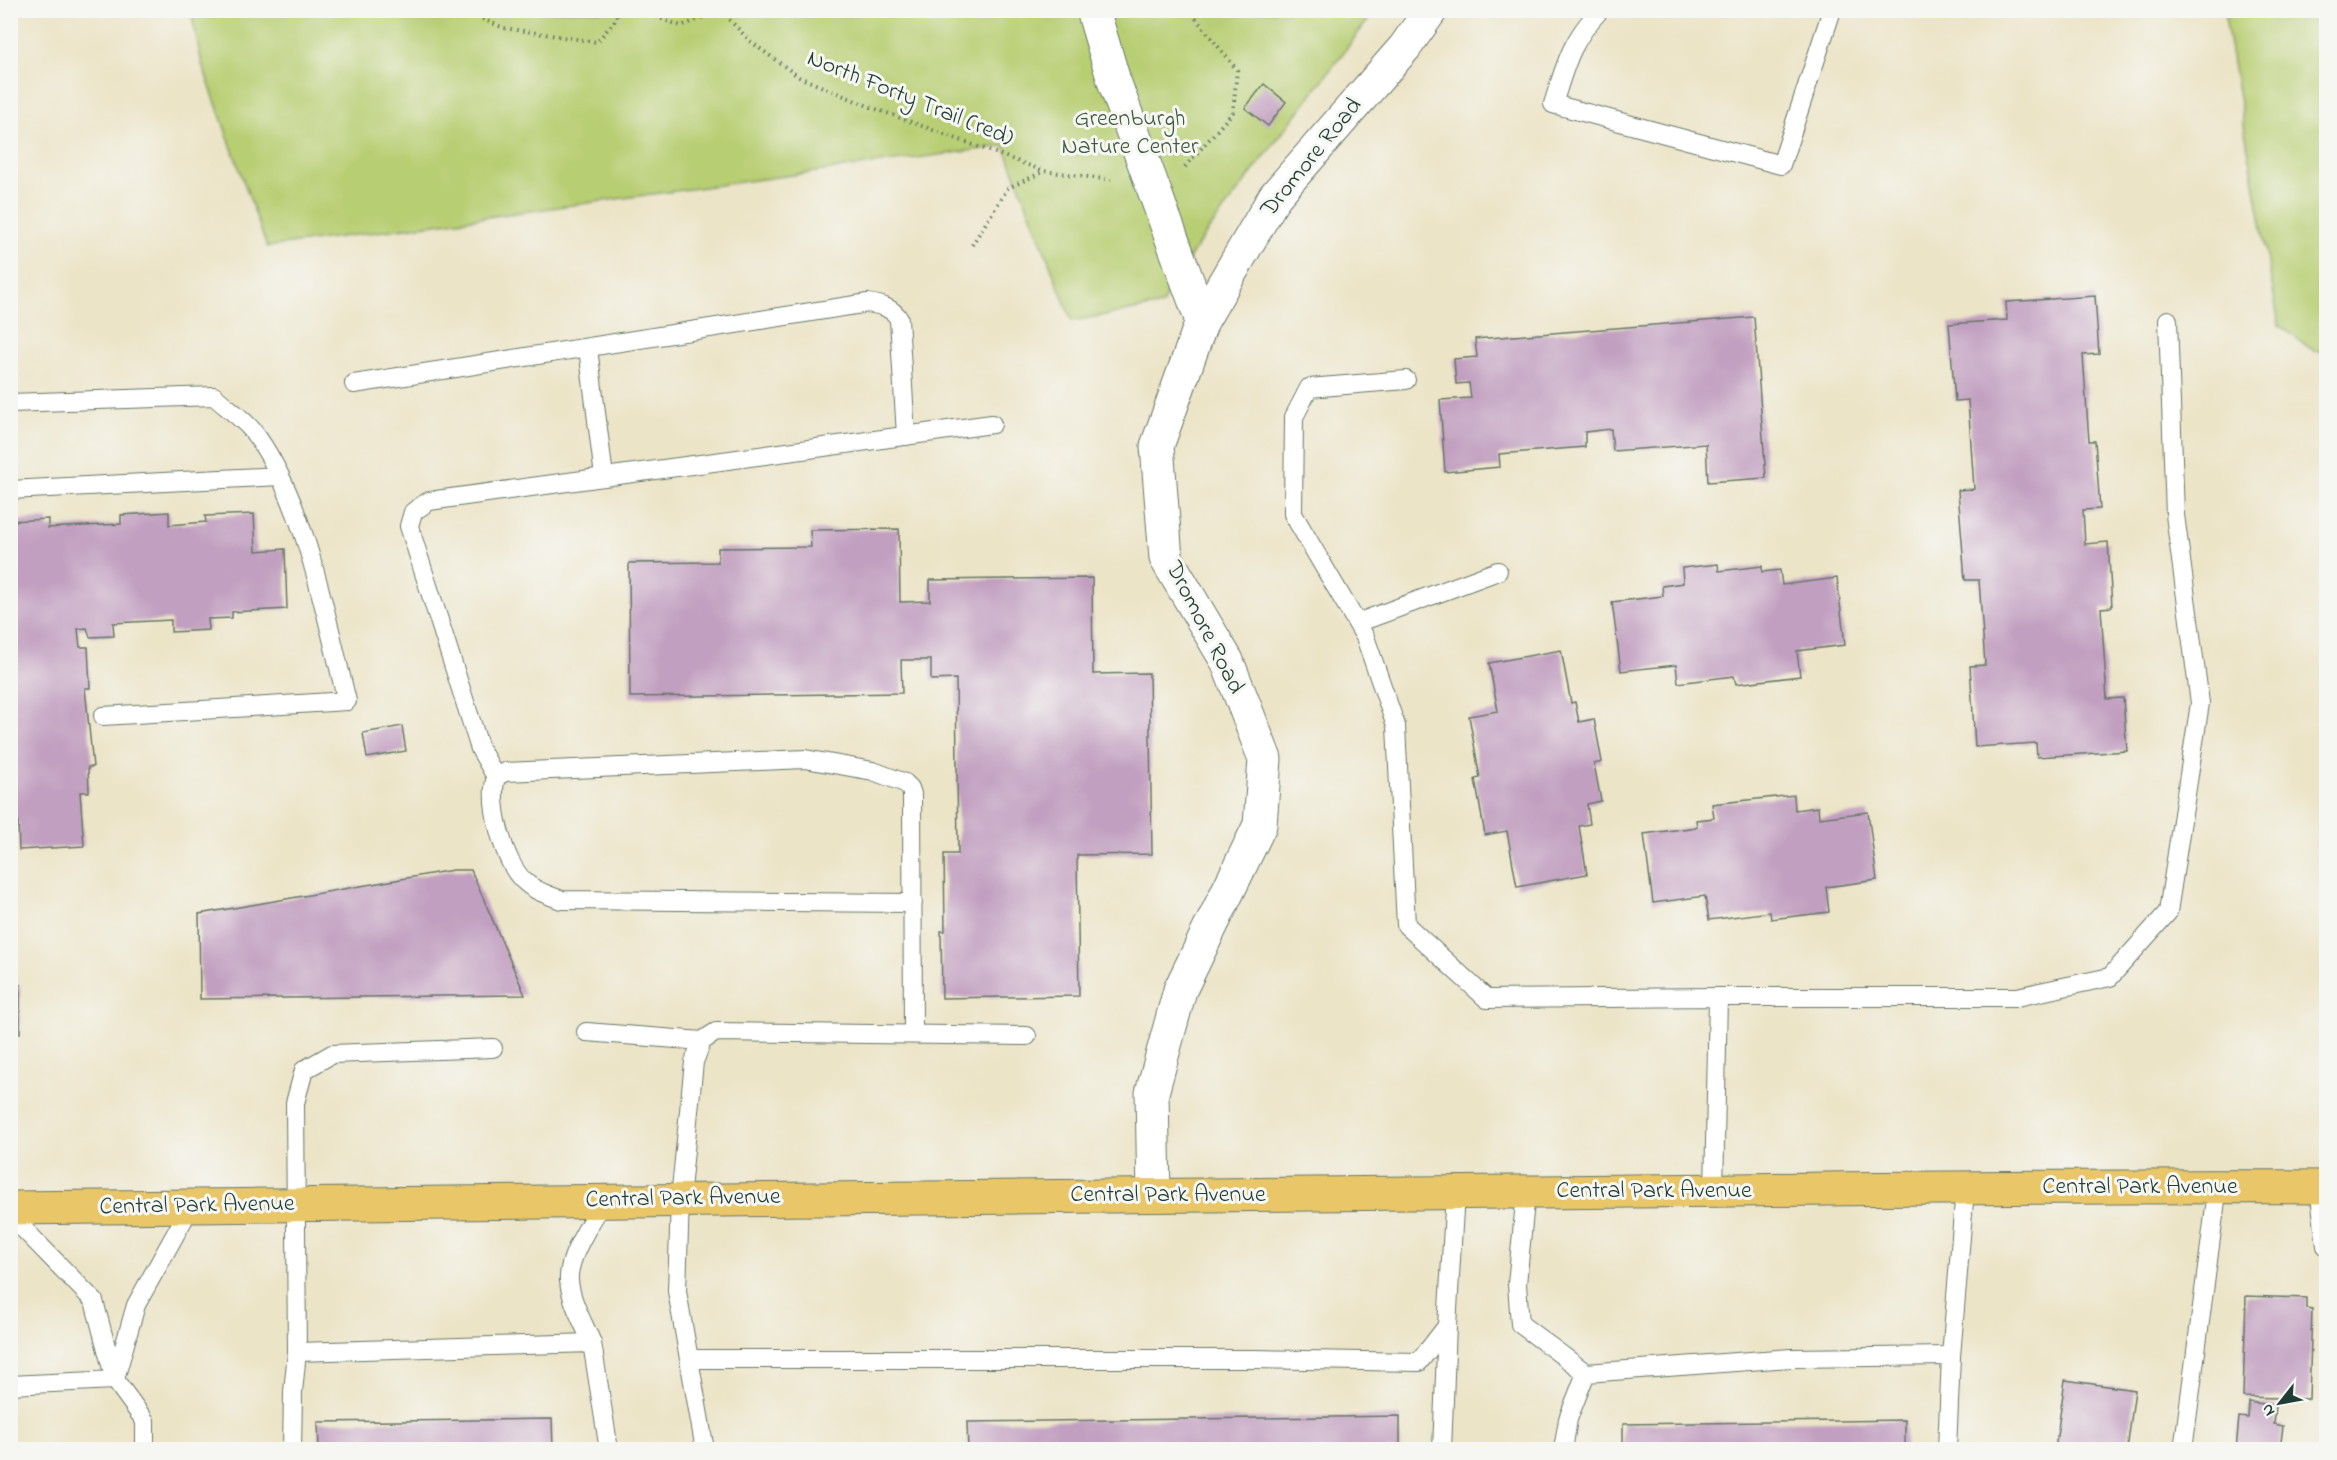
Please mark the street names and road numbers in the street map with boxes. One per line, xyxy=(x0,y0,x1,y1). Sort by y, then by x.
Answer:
street label: North Forty Trail (red) xyxy=(801,42,1018,157)
street label: Dromore Road xyxy=(1252,90,1372,226)
street label: Dromore Road xyxy=(1155,555,1253,701)
street label: Central Park Avenue xyxy=(2042,1170,2238,1205)
street label: Central Park Avenue xyxy=(1556,1174,1752,1209)
street label: Central Park Avenue xyxy=(1070,1178,1266,1213)
street label: Central Park Avenue xyxy=(585,1180,781,1218)
street label: Central Park Avenue xyxy=(99,1187,295,1225)

